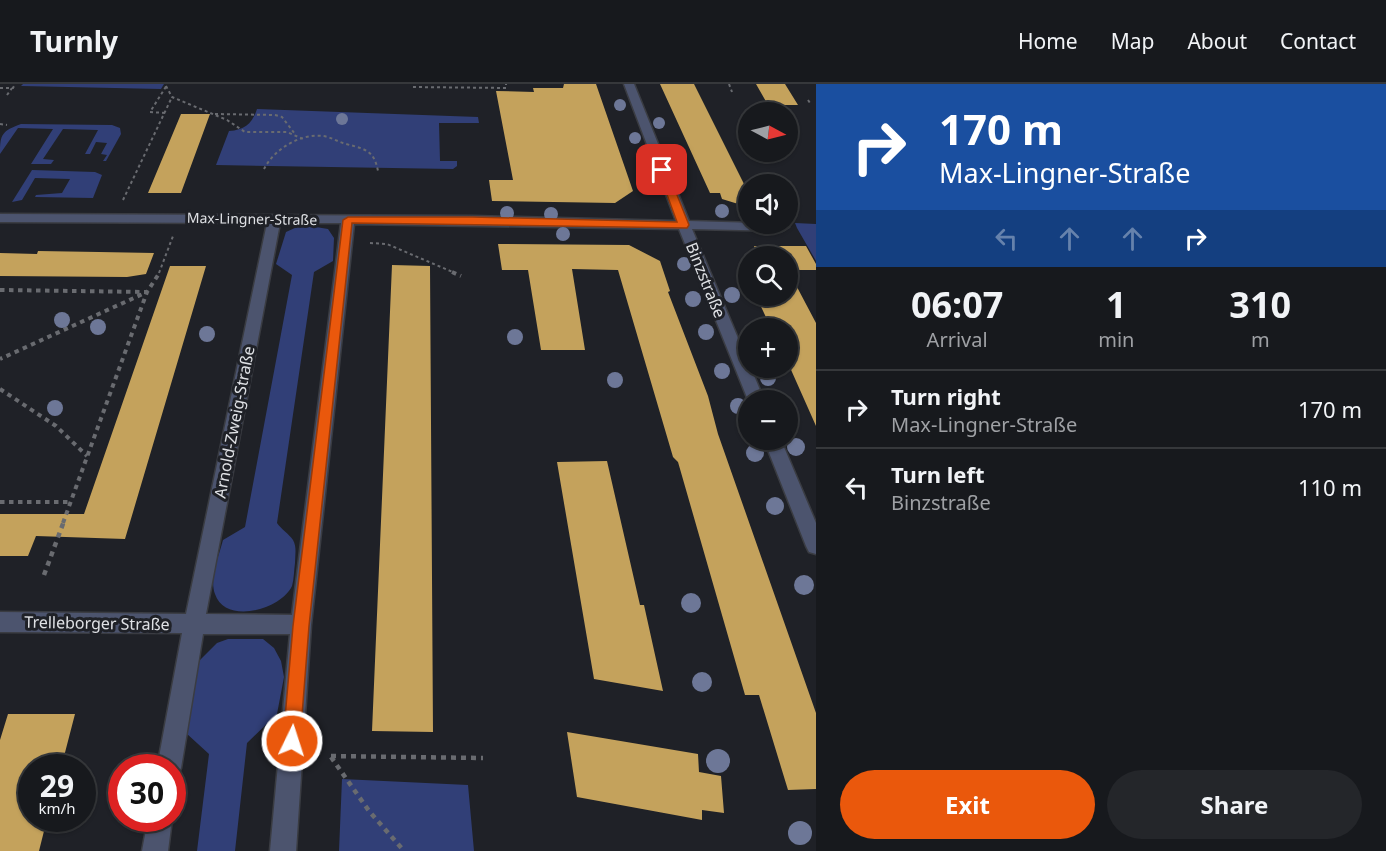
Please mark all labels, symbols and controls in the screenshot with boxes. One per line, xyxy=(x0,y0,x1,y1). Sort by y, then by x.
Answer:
text: Turnly xyxy=(30,22,118,60)
text: Home xyxy=(1018,27,1078,55)
text: Map xyxy=(1111,27,1154,55)
text: About xyxy=(1187,27,1247,55)
text: Contact xyxy=(1280,27,1356,55)
text: 170 m xyxy=(939,100,1063,157)
north arrow xyxy=(738,102,798,162)
map controls xyxy=(738,102,798,450)
icon: right xyxy=(840,108,918,186)
pin xyxy=(636,144,687,195)
icon: arrive xyxy=(645,153,678,186)
text: Max-Lingner-Straße xyxy=(939,154,1190,191)
button: sound xyxy=(738,174,798,234)
street label: Max-Lingner-Straße xyxy=(187,208,317,229)
icon: left xyxy=(990,222,1023,255)
icon: ahead xyxy=(1053,222,1086,255)
icon: ahead xyxy=(1116,222,1149,255)
icon: right xyxy=(1179,222,1212,255)
street label: Binzstraße xyxy=(681,239,731,321)
button: search xyxy=(738,246,798,306)
text: 06:07 xyxy=(911,280,1003,329)
text: 1 xyxy=(1106,280,1127,329)
text: 310 xyxy=(1229,280,1291,329)
button: + xyxy=(738,318,798,378)
text: Arrival xyxy=(927,326,988,353)
text: min xyxy=(1098,326,1134,353)
text: m xyxy=(1251,326,1270,353)
street label: Arnold-Zweig-Straße xyxy=(208,344,260,500)
text: Turn right xyxy=(891,381,1001,411)
button: − xyxy=(738,390,798,450)
icon: right xyxy=(840,393,873,426)
text: 170 m xyxy=(1298,394,1362,424)
text: Max-Lingner-Straße xyxy=(891,411,1077,438)
text: Turn left xyxy=(891,459,985,489)
icon: left xyxy=(840,471,873,504)
text: 110 m xyxy=(1298,472,1362,502)
text: Binzstraße xyxy=(891,489,991,516)
street label: Trelleborger Straße xyxy=(24,611,170,635)
position arrow xyxy=(260,709,324,773)
speed limit sign: 30 xyxy=(108,754,186,832)
text: 29 xyxy=(40,765,74,806)
button: Exit xyxy=(840,770,1095,839)
button: Share xyxy=(1107,770,1362,839)
text: km/h xyxy=(39,798,75,818)

